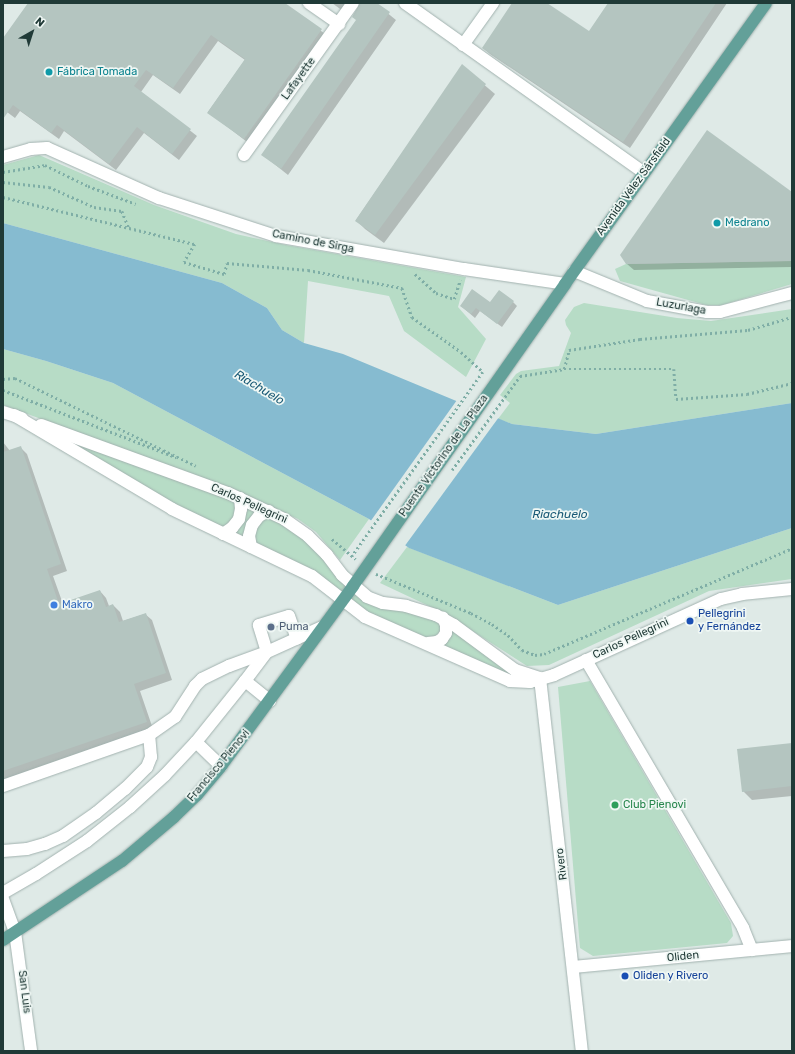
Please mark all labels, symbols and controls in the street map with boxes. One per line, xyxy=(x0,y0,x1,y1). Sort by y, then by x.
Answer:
north arrow xyxy=(12,12,52,52)
text: N xyxy=(33,15,47,30)
street label: Lafayette xyxy=(279,55,319,103)
place label: Fábrica Tomada xyxy=(57,65,138,79)
marker: Fábrica Tomada xyxy=(44,67,54,77)
street label: Avenida Vélez Sársfield xyxy=(594,135,674,239)
place label: Medrano xyxy=(725,216,770,230)
marker: Medrano xyxy=(712,218,722,228)
street label: Camino de Sirga xyxy=(271,228,355,256)
street label: Luzuriaga xyxy=(655,296,707,318)
water label: Riachuelo xyxy=(232,368,286,408)
street label: Puente Victorino de La Plaza xyxy=(397,392,491,520)
street label: Carlos Pellegrini xyxy=(209,481,289,527)
water label: Riachuelo xyxy=(532,508,588,522)
place label: Makro xyxy=(62,598,93,612)
marker: Makro xyxy=(49,600,59,610)
place label: Pellegrini y Fernández xyxy=(698,608,761,634)
street label: Carlos Pellegrini xyxy=(591,616,671,662)
marker: Pellegrini y Fernández xyxy=(685,616,695,626)
place label: Puma xyxy=(279,620,309,634)
marker: Puma xyxy=(266,622,276,632)
street label: Francisco Pienovi xyxy=(185,727,253,805)
place label: Club Pienovi xyxy=(623,798,686,812)
marker: Club Pienovi xyxy=(610,800,620,810)
street label: Rivero xyxy=(553,847,571,881)
street label: Oliden xyxy=(666,949,700,965)
place label: Oliden y Rivero xyxy=(633,969,709,983)
street label: San Luis xyxy=(15,970,33,1014)
marker: Oliden y Rivero xyxy=(620,971,630,981)

